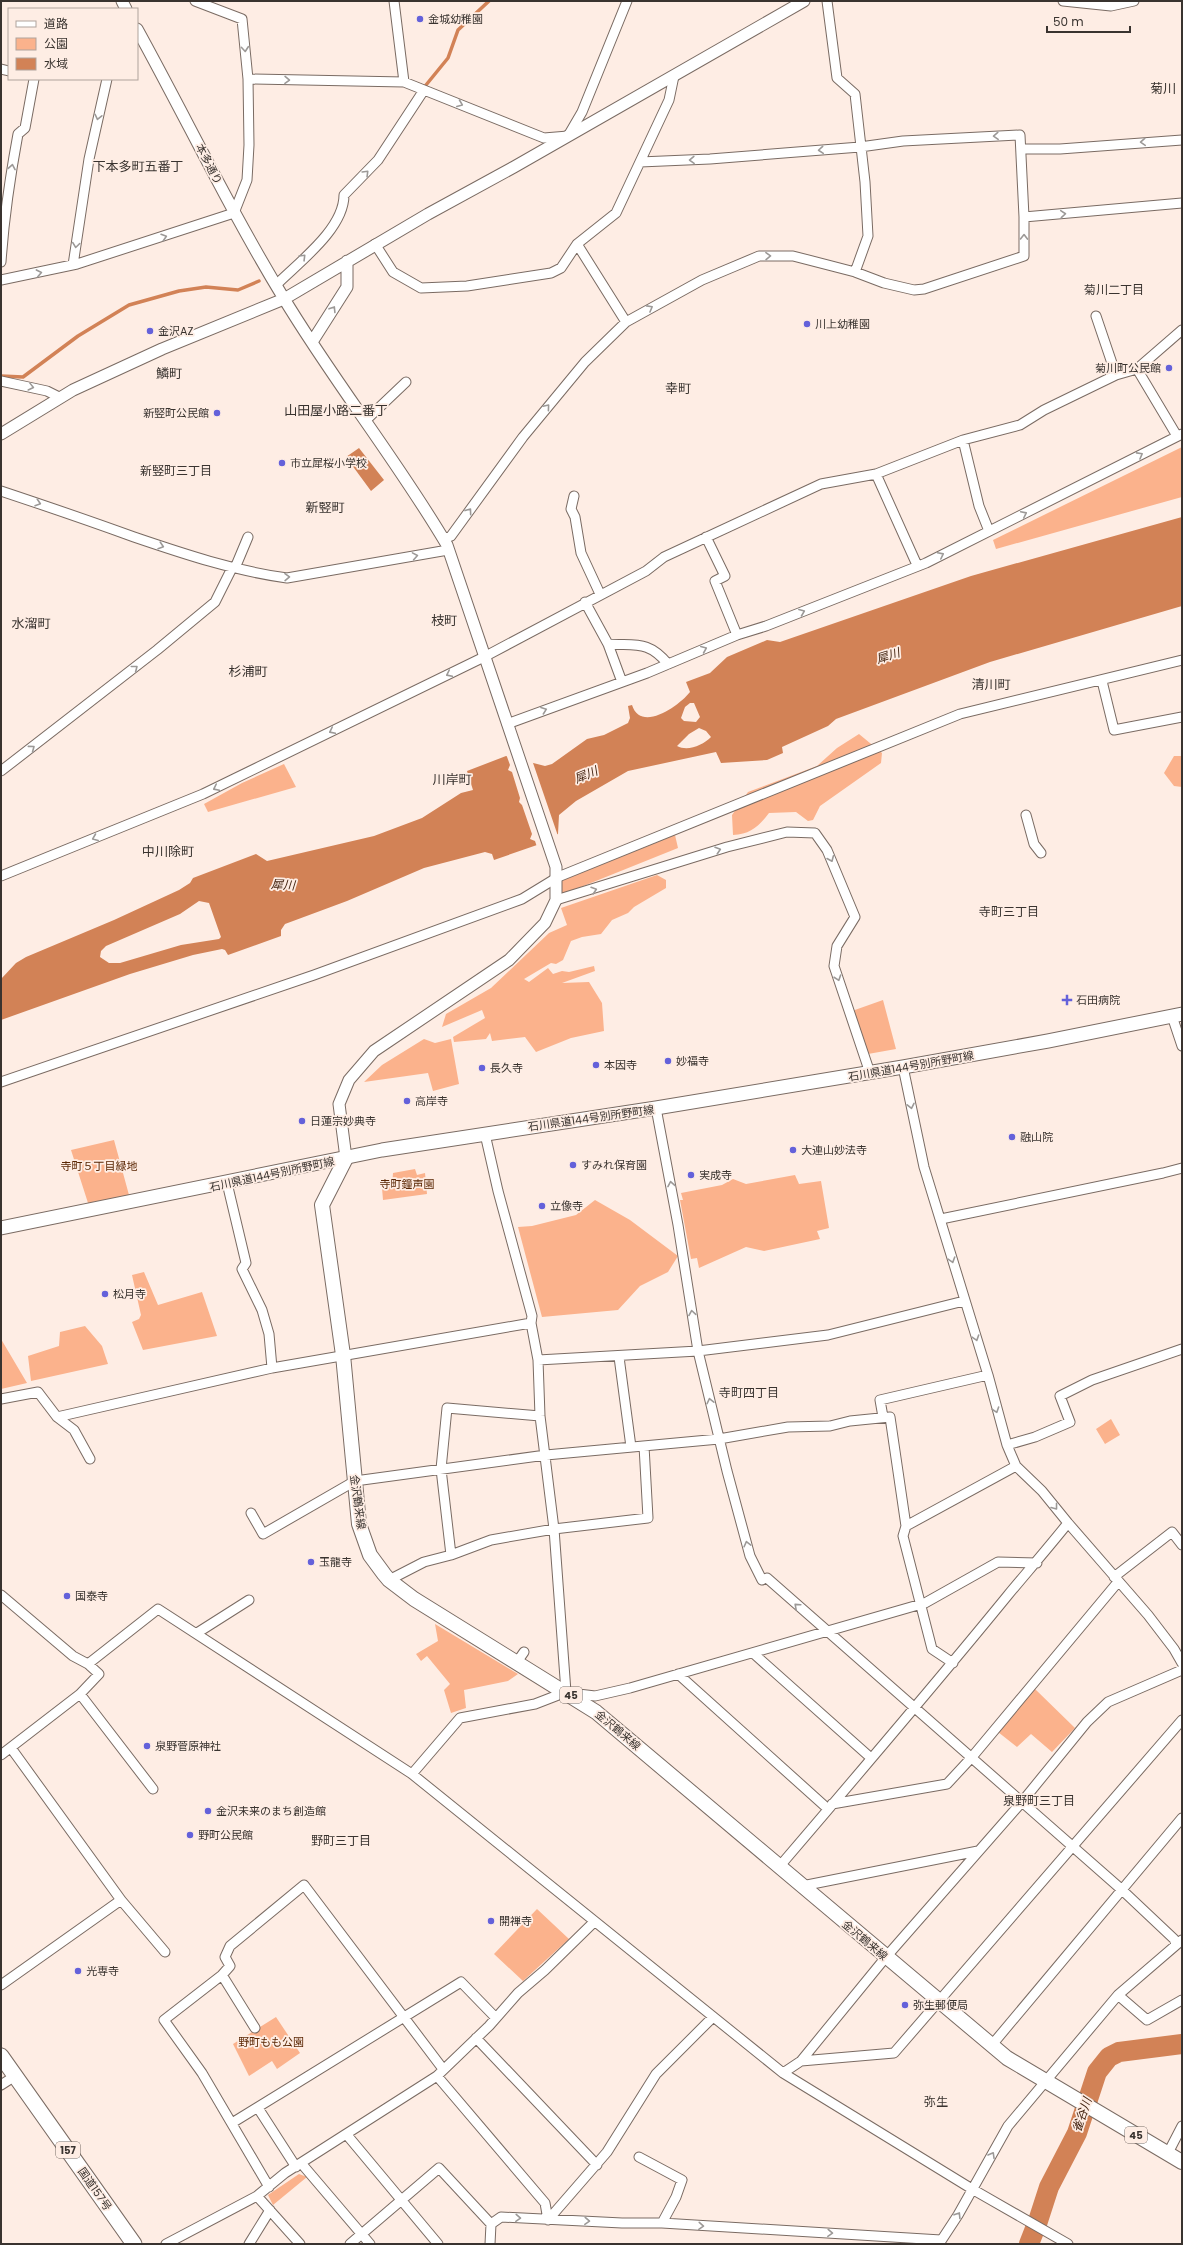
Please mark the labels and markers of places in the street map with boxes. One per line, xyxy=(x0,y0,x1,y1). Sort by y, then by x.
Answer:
place label: 金城幼稚園 xyxy=(428,11,483,27)
marker: 金城幼稚園 xyxy=(415,14,425,24)
place label: 川上幼稚園 xyxy=(815,316,870,332)
marker: 川上幼稚園 xyxy=(802,319,812,329)
place label: 金沢AZ xyxy=(158,323,193,339)
marker: 金沢AZ xyxy=(145,326,155,336)
place label: 菊川町公民館 xyxy=(1095,360,1161,376)
marker: 菊川町公民館 xyxy=(1164,363,1174,373)
place label: 新竪町公民館 xyxy=(143,405,209,421)
marker: 新竪町公民館 xyxy=(212,408,222,418)
place label: 市立犀桜小学校 xyxy=(290,455,367,471)
marker: 市立犀桜小学校 xyxy=(277,458,287,468)
place label: 石田病院 xyxy=(1076,992,1120,1008)
marker: 石田病院 xyxy=(1061,994,1073,1006)
place label: 妙福寺 xyxy=(676,1053,709,1069)
marker: 妙福寺 xyxy=(663,1056,673,1066)
place label: 本因寺 xyxy=(604,1057,637,1073)
place label: 長久寺 xyxy=(490,1060,523,1076)
marker: 本因寺 xyxy=(591,1060,601,1070)
marker: 長久寺 xyxy=(477,1063,487,1073)
place label: 高岸寺 xyxy=(415,1093,448,1109)
marker: 高岸寺 xyxy=(402,1096,412,1106)
place label: 日蓮宗妙典寺 xyxy=(310,1113,376,1129)
marker: 日蓮宗妙典寺 xyxy=(297,1116,307,1126)
place label: 融山院 xyxy=(1020,1129,1053,1145)
marker: 融山院 xyxy=(1007,1132,1017,1142)
place label: 大連山妙法寺 xyxy=(801,1142,867,1158)
marker: 大連山妙法寺 xyxy=(788,1145,798,1155)
place label: すみれ保育園 xyxy=(581,1157,647,1173)
marker: すみれ保育園 xyxy=(568,1160,578,1170)
place label: 実成寺 xyxy=(699,1167,732,1183)
marker: 実成寺 xyxy=(686,1170,696,1180)
place label: 立像寺 xyxy=(550,1198,583,1214)
marker: 立像寺 xyxy=(537,1201,547,1211)
place label: 松月寺 xyxy=(113,1286,146,1302)
marker: 松月寺 xyxy=(100,1289,110,1299)
place label: 玉龍寺 xyxy=(319,1554,352,1570)
marker: 玉龍寺 xyxy=(306,1557,316,1567)
place label: 国泰寺 xyxy=(75,1588,108,1604)
marker: 国泰寺 xyxy=(62,1591,72,1601)
place label: 泉野菅原神社 xyxy=(155,1738,221,1754)
marker: 泉野菅原神社 xyxy=(142,1741,152,1751)
place label: 金沢未来のまち創造館 xyxy=(216,1803,326,1819)
marker: 金沢未来のまち創造館 xyxy=(203,1806,213,1816)
place label: 野町公民館 xyxy=(198,1827,253,1843)
marker: 野町公民館 xyxy=(185,1830,195,1840)
place label: 開禅寺 xyxy=(499,1913,532,1929)
marker: 開禅寺 xyxy=(486,1916,496,1926)
place label: 光専寺 xyxy=(86,1963,119,1979)
marker: 光専寺 xyxy=(73,1966,83,1976)
place label: 弥生郵便局 xyxy=(913,1997,968,2013)
marker: 弥生郵便局 xyxy=(900,2000,910,2010)

